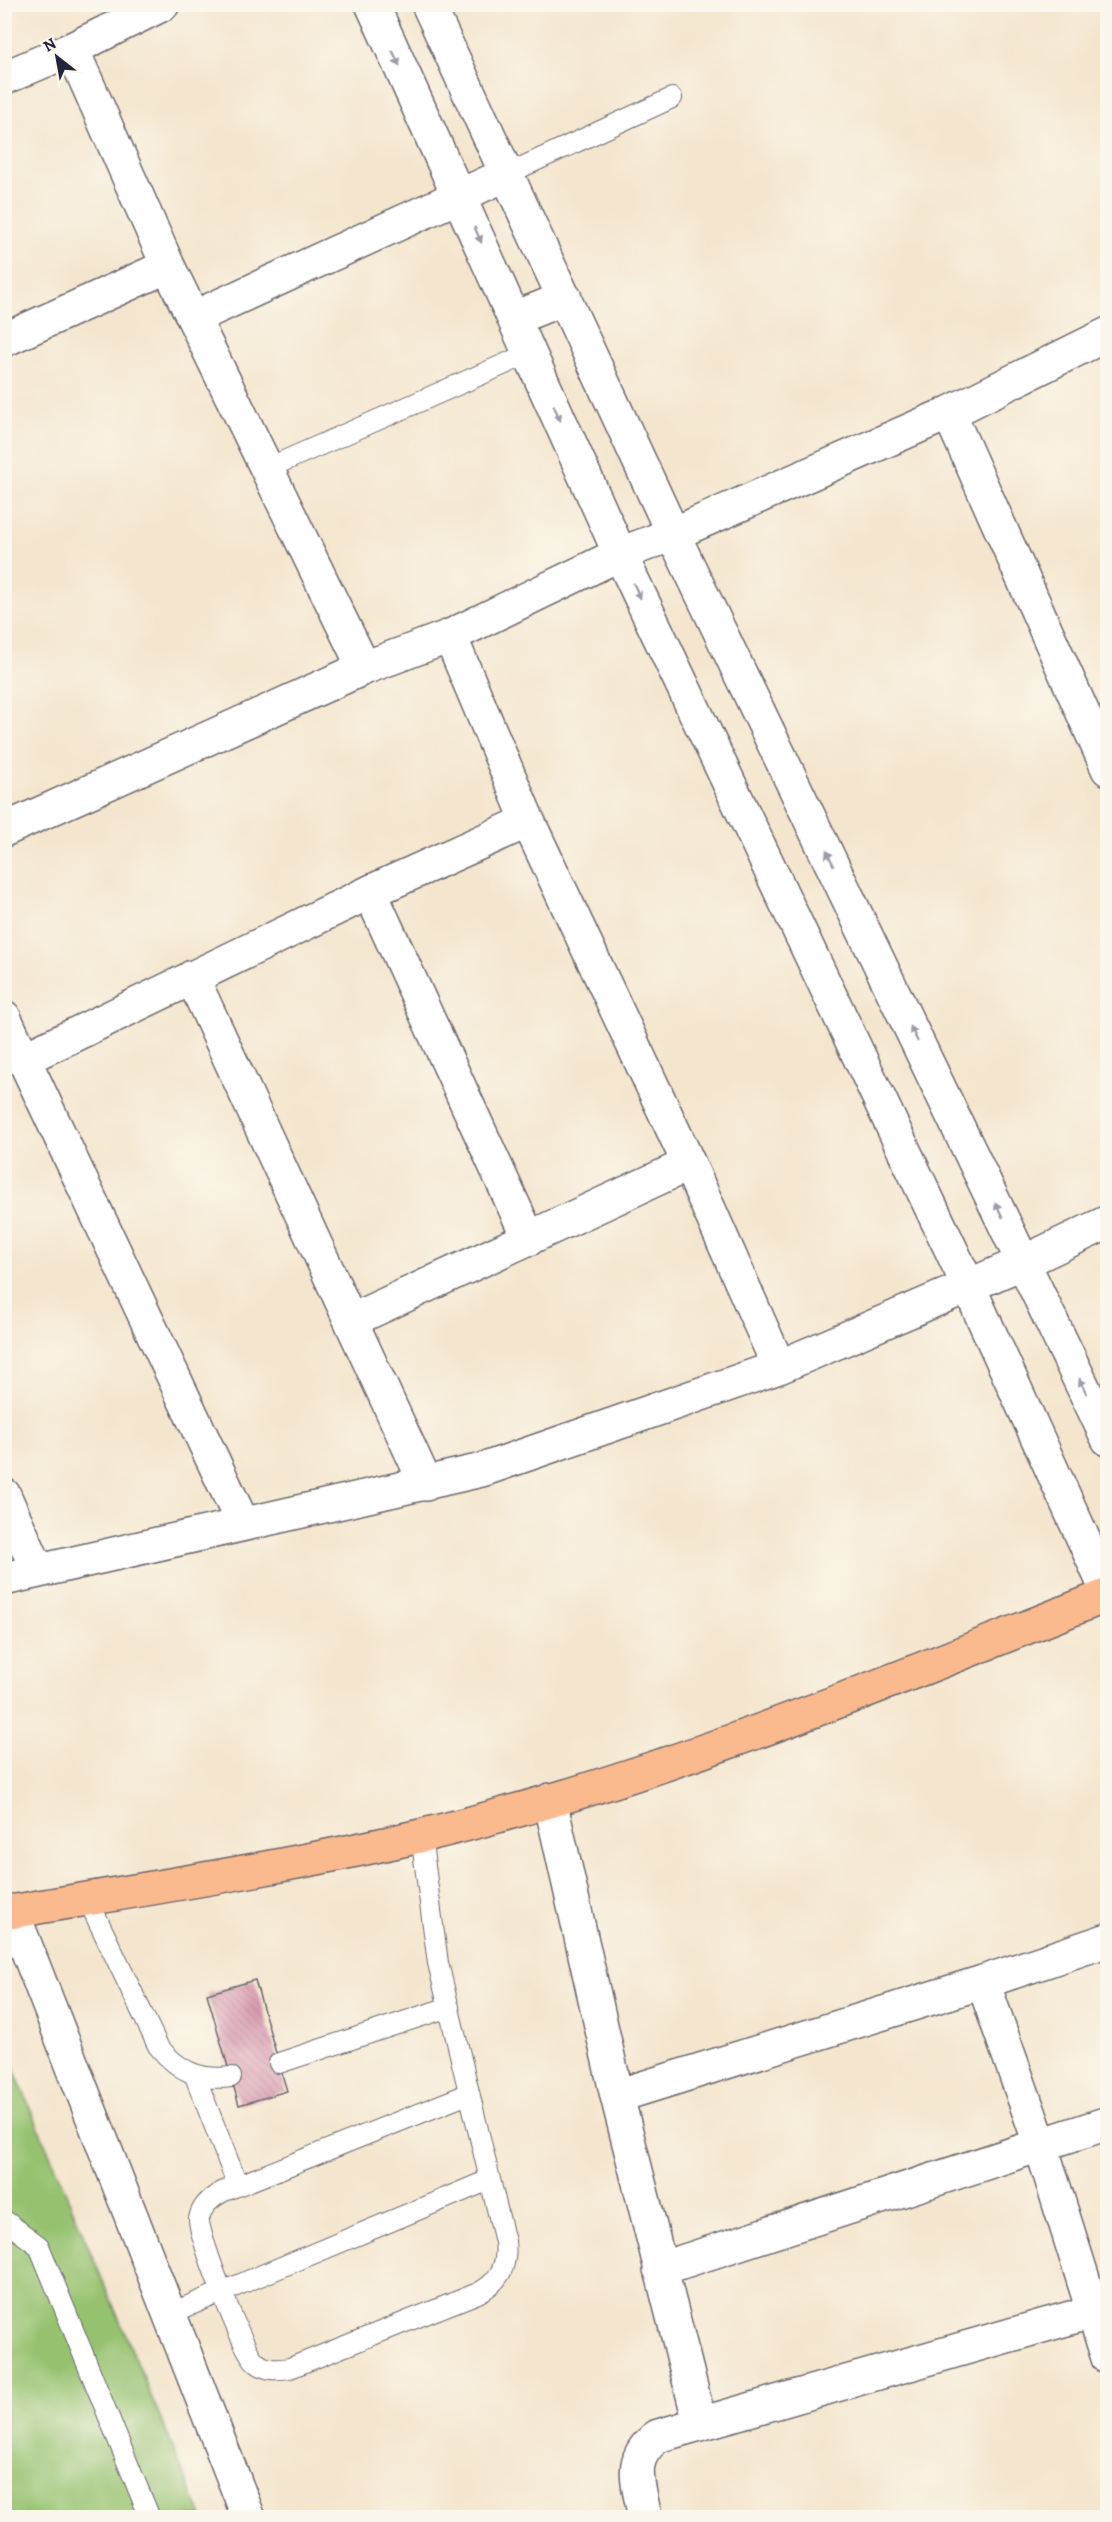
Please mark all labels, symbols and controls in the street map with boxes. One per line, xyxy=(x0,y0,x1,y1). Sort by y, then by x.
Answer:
north arrow xyxy=(27,27,87,87)
text: N xyxy=(39,32,61,57)
one-way arrow xyxy=(392,49,401,66)
one-way arrow xyxy=(473,226,482,243)
one-way arrow xyxy=(552,405,561,422)
one-way arrow xyxy=(633,582,642,599)
one-way arrow xyxy=(825,850,834,867)
one-way arrow xyxy=(910,1026,919,1043)
one-way arrow xyxy=(995,1201,1004,1218)
one-way arrow xyxy=(1078,1377,1087,1394)

